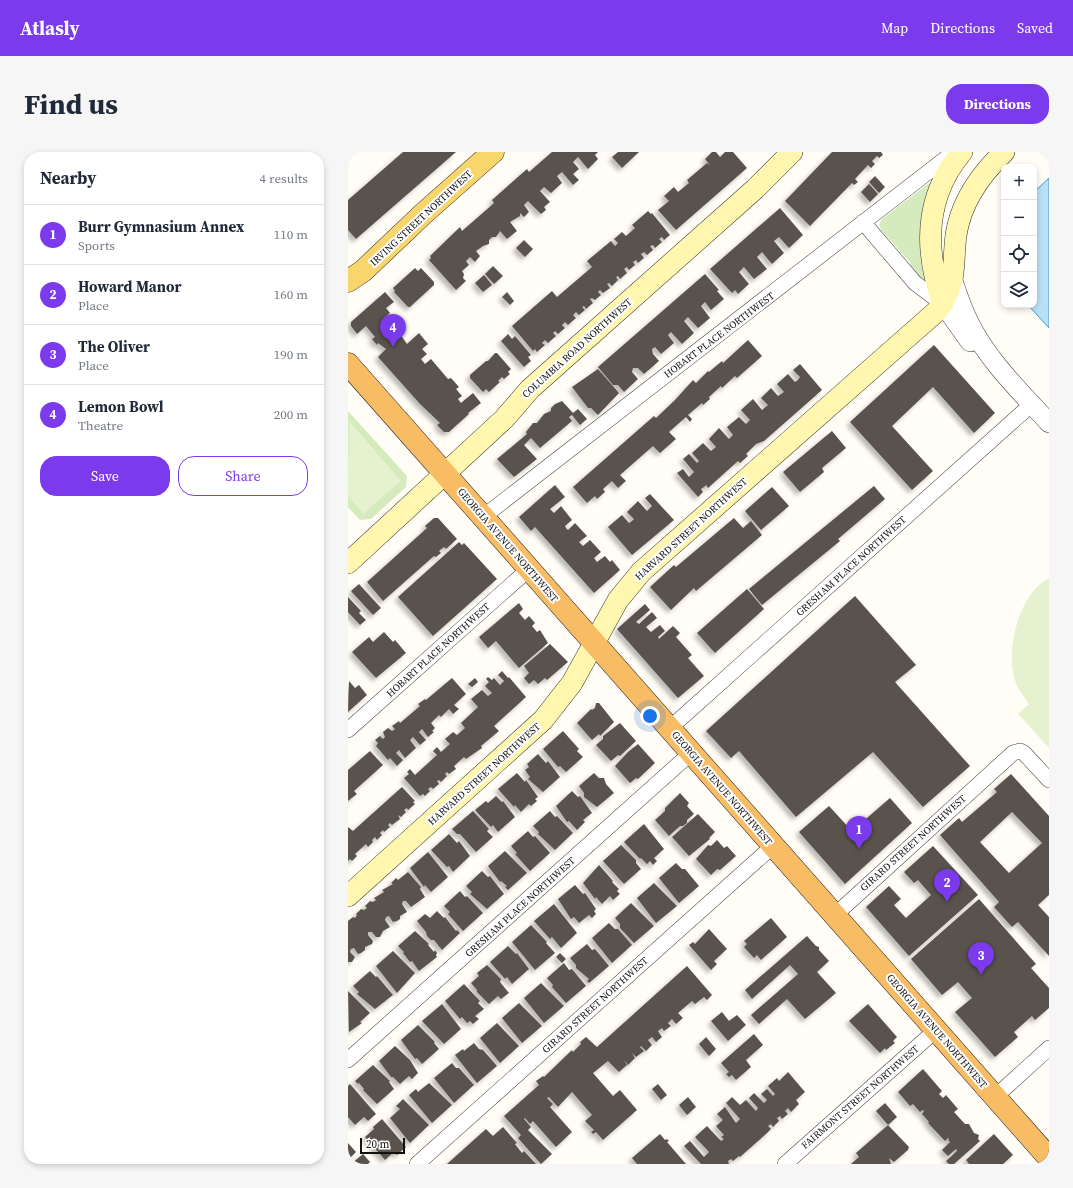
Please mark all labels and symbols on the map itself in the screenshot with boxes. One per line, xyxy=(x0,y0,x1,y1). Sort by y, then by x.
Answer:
street label: IRVING STREET NORTHWEST xyxy=(367,167,475,269)
street label: HOBART PLACE NORTHWEST xyxy=(661,289,777,381)
street label: COLUMBIA ROAD NORTHWEST xyxy=(519,295,635,401)
pin: 4 xyxy=(380,314,406,347)
street label: HARVARD STREET NORTHWEST xyxy=(632,475,750,583)
street label: GEORGIA AVENUE NORTHWEST xyxy=(455,485,561,605)
street label: GRESHAM PLACE NORTHWEST xyxy=(793,513,909,619)
street label: HOBART PLACE NORTHWEST xyxy=(384,600,492,700)
your location xyxy=(640,706,660,726)
street label: HARVARD STREET NORTHWEST xyxy=(425,720,543,828)
street label: GEORGIA AVENUE NORTHWEST xyxy=(669,728,775,848)
street label: GIRARD STREET NORTHWEST xyxy=(857,792,969,894)
pin: 1 xyxy=(846,816,872,849)
street label: GRESHAM PLACE NORTHWEST xyxy=(462,854,578,960)
pin: 2 xyxy=(934,869,960,902)
pin: 3 xyxy=(968,942,994,975)
street label: GIRARD STREET NORTHWEST xyxy=(539,954,651,1056)
street label: GEORGIA AVENUE NORTHWEST xyxy=(884,971,990,1091)
street label: FAIRMONT STREET NORTHWEST xyxy=(799,1042,921,1152)
scale bar xyxy=(360,1136,405,1155)

